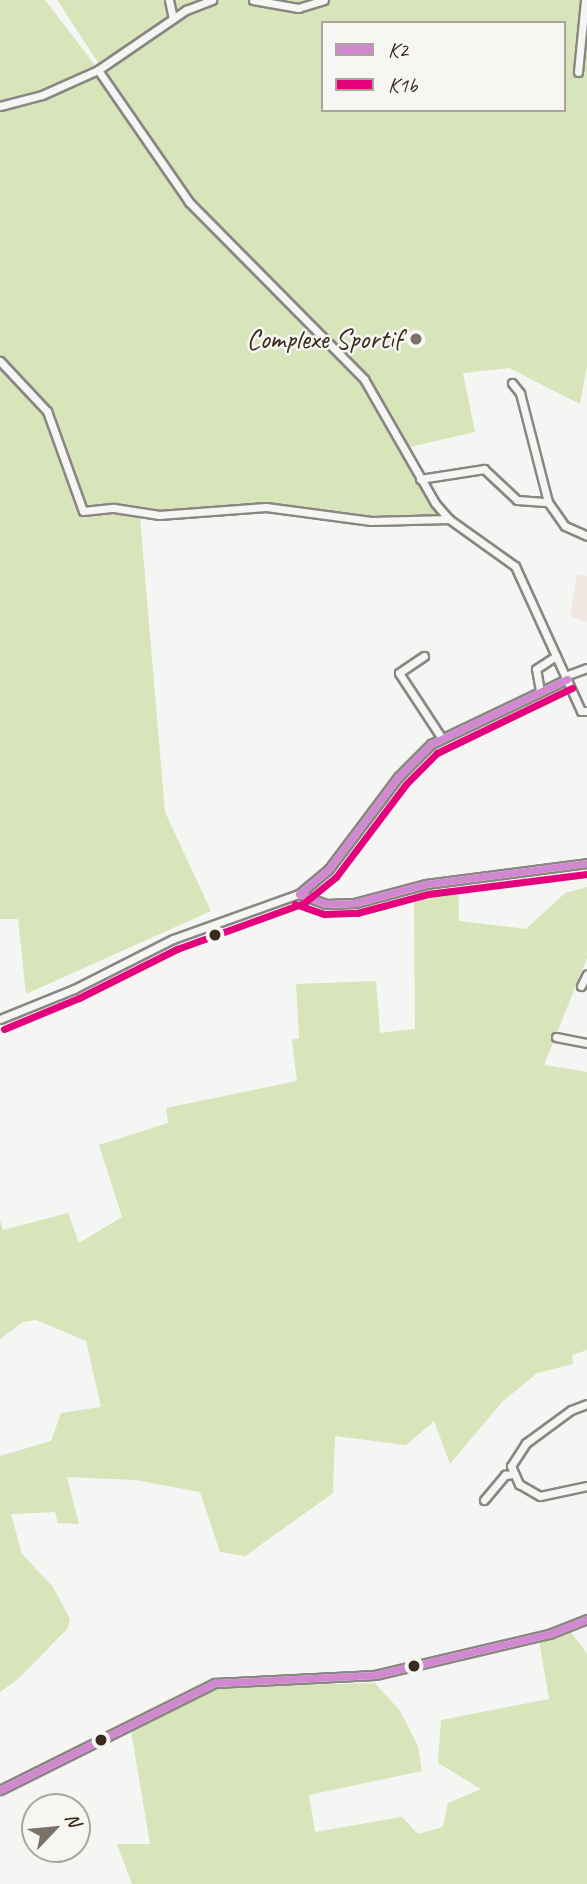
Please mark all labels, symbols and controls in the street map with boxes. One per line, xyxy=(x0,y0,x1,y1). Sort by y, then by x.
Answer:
legend xyxy=(321,21,566,112)
text: K2 xyxy=(388,37,408,63)
text: K1b xyxy=(388,72,417,98)
place label: Complexe Sportif xyxy=(247,322,402,356)
marker: Complexe Sportif xyxy=(408,331,424,347)
unlabelled marker xyxy=(208,928,222,942)
unlabelled marker xyxy=(407,1659,421,1673)
unlabelled marker xyxy=(94,1733,108,1747)
north arrow xyxy=(21,1793,91,1863)
text: N xyxy=(60,1809,86,1830)

